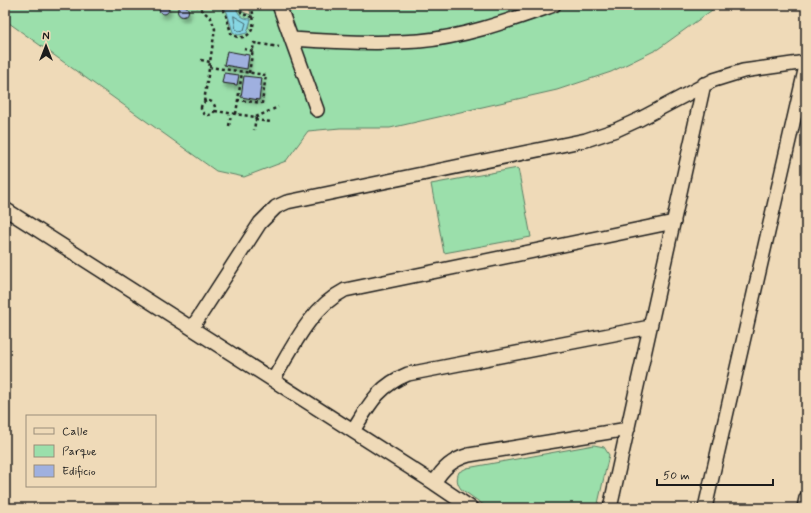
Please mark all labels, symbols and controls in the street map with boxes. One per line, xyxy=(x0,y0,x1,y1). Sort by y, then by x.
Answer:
north arrow xyxy=(26,26,66,66)
text: N xyxy=(42,30,50,44)
legend xyxy=(26,415,156,487)
text: Calle xyxy=(62,424,88,440)
text: Parque xyxy=(62,444,97,460)
scale bar xyxy=(657,461,773,487)
text: Edificio xyxy=(62,464,96,480)
text: 50 m xyxy=(663,468,690,484)

